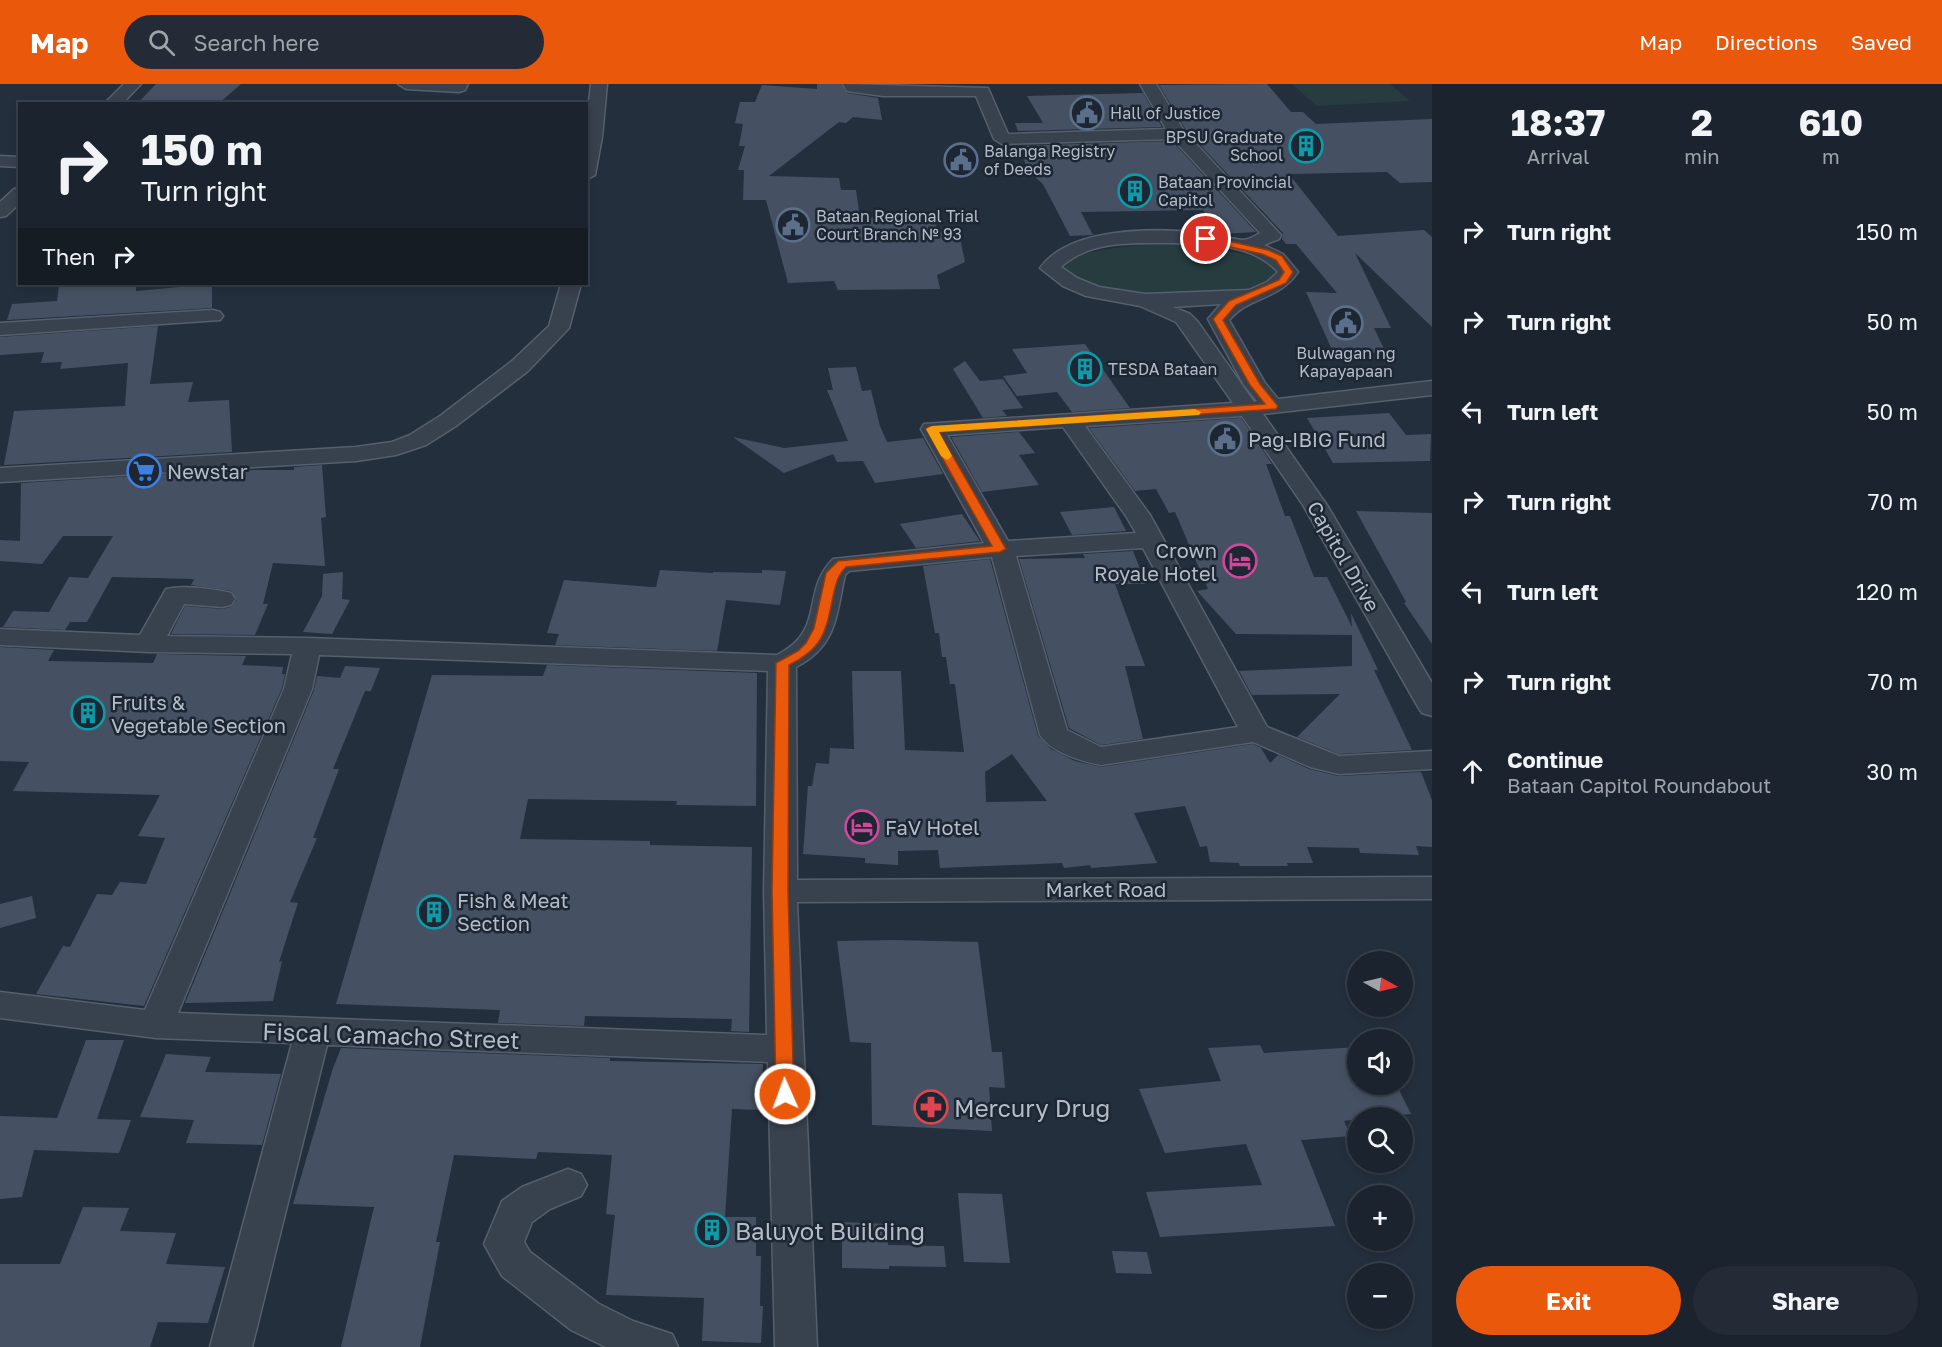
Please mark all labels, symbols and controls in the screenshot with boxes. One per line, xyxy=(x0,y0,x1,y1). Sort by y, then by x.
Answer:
search box xyxy=(124,15,544,69)
text: Map xyxy=(30,26,88,59)
icon: search xyxy=(145,26,178,59)
text: Search here xyxy=(193,29,319,56)
text: Map xyxy=(1639,29,1682,55)
text: Directions xyxy=(1715,29,1818,55)
text: Saved xyxy=(1851,29,1912,55)
public building icon: Hall of Justice xyxy=(1069,95,1105,131)
text: 18:37 xyxy=(1511,101,1605,144)
text: 2 xyxy=(1691,101,1713,144)
text: 610 xyxy=(1798,101,1863,144)
place label: Hall of Justice xyxy=(1110,103,1220,123)
text: 150 m xyxy=(141,124,263,174)
icon: right xyxy=(42,126,120,204)
place label: BPSU Graduate School xyxy=(1165,127,1283,165)
building icon: BPSU Graduate School xyxy=(1288,128,1324,164)
place label: Balanga Registry of Deeds xyxy=(984,141,1115,179)
public building icon: Balanga Registry of Deeds xyxy=(943,142,979,178)
text: Arrival xyxy=(1527,144,1589,168)
text: min xyxy=(1684,144,1720,168)
text: m xyxy=(1822,144,1840,168)
place label: Bataan Provincial Capitol xyxy=(1158,172,1292,210)
building icon: Bataan Provincial Capitol xyxy=(1117,173,1153,209)
text: Turn right xyxy=(141,175,267,207)
place label: Bataan Regional Trial Court Branch № 93 xyxy=(816,206,979,244)
public building icon: Bataan Regional Trial Court Branch № 93 xyxy=(775,207,811,243)
pin xyxy=(1180,213,1231,264)
icon: right xyxy=(1456,215,1489,248)
text: Turn right xyxy=(1507,218,1611,245)
text: 150 m xyxy=(1856,218,1918,245)
icon: arrive xyxy=(1189,222,1222,255)
icon: right xyxy=(107,240,140,273)
text: Then xyxy=(42,243,95,270)
public building icon: Bulwagan ng Kapayapaan xyxy=(1328,305,1364,341)
icon: right xyxy=(1456,305,1489,338)
text: Turn right xyxy=(1507,308,1611,335)
text: 50 m xyxy=(1867,308,1918,335)
place label: Bulwagan ng Kapayapaan xyxy=(1296,343,1396,381)
building icon: TESDA Bataan xyxy=(1067,351,1103,387)
place label: TESDA Bataan xyxy=(1108,359,1217,379)
icon: left xyxy=(1456,395,1489,428)
text: Turn left xyxy=(1507,398,1598,425)
text: 50 m xyxy=(1867,398,1918,425)
public building icon: Pag-IBIG Fund xyxy=(1207,421,1243,457)
place label: Pag-IBIG Fund xyxy=(1248,427,1386,451)
supermarket icon: Newstar xyxy=(126,453,162,489)
place label: Newstar xyxy=(167,459,248,483)
icon: right xyxy=(1456,485,1489,518)
text: Turn right xyxy=(1507,488,1611,515)
text: 70 m xyxy=(1868,488,1918,515)
street label: Capitol Drive xyxy=(1303,497,1385,615)
place label: Crown Royale Hotel xyxy=(1094,538,1217,585)
hotel icon: Crown Royale Hotel xyxy=(1222,543,1258,579)
icon: left xyxy=(1456,575,1489,608)
text: Turn left xyxy=(1507,578,1598,605)
text: 120 m xyxy=(1856,578,1918,605)
icon: right xyxy=(1456,665,1489,698)
text: Turn right xyxy=(1507,668,1611,695)
text: 70 m xyxy=(1868,668,1918,695)
place label: Fruits & Vegetable Section xyxy=(111,690,286,737)
building icon: Fruits & Vegetable Section xyxy=(70,695,106,731)
text: Continue xyxy=(1507,746,1603,773)
icon: ahead xyxy=(1456,755,1489,788)
text: 30 m xyxy=(1867,758,1918,785)
text: Bataan Capitol Roundabout xyxy=(1507,773,1771,797)
hotel icon: FaV Hotel xyxy=(844,809,880,845)
place label: FaV Hotel xyxy=(885,815,979,839)
street label: Market Road xyxy=(1046,877,1166,901)
place label: Fish & Meat Section xyxy=(457,888,568,935)
building icon: Fish & Meat Section xyxy=(416,894,452,930)
north arrow xyxy=(1347,951,1413,1017)
map controls xyxy=(1347,951,1413,1329)
street label: Fiscal Camacho Street xyxy=(262,1016,520,1054)
button: sound xyxy=(1347,1029,1413,1095)
position arrow xyxy=(753,1062,817,1126)
pharmacy icon: Mercury Drug xyxy=(913,1089,949,1125)
place label: Mercury Drug xyxy=(954,1093,1110,1122)
button: search xyxy=(1347,1107,1413,1173)
button: + xyxy=(1347,1185,1413,1251)
building icon: Baluyot Building xyxy=(694,1212,730,1248)
place label: Baluyot Building xyxy=(735,1216,925,1245)
button: − xyxy=(1347,1263,1413,1329)
button: Exit xyxy=(1456,1266,1681,1335)
button: Share xyxy=(1693,1266,1918,1335)

